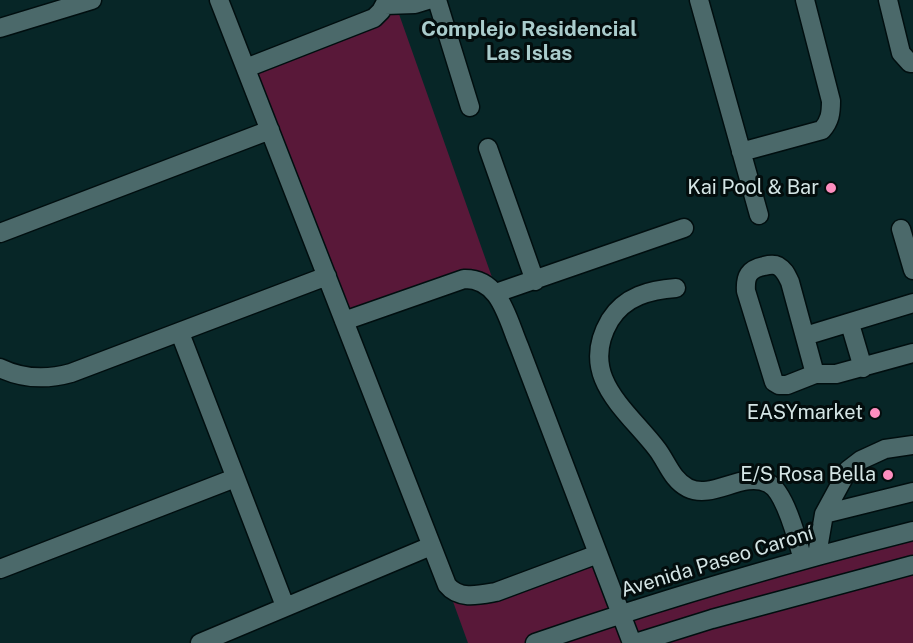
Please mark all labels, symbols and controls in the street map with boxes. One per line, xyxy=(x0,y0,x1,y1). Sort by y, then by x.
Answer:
district label: Complejo Residencial Las Islas xyxy=(421,17,637,67)
place label: Kai Pool & Bar xyxy=(687,176,819,200)
marker: Kai Pool & Bar xyxy=(824,181,838,195)
place label: EASYmarket xyxy=(747,401,863,425)
marker: EASYmarket xyxy=(868,406,882,420)
place label: E/S Rosa Bella xyxy=(740,463,876,487)
marker: E/S Rosa Bella xyxy=(881,468,895,482)
street label: Avenida Paseo Caroní xyxy=(618,521,816,603)

